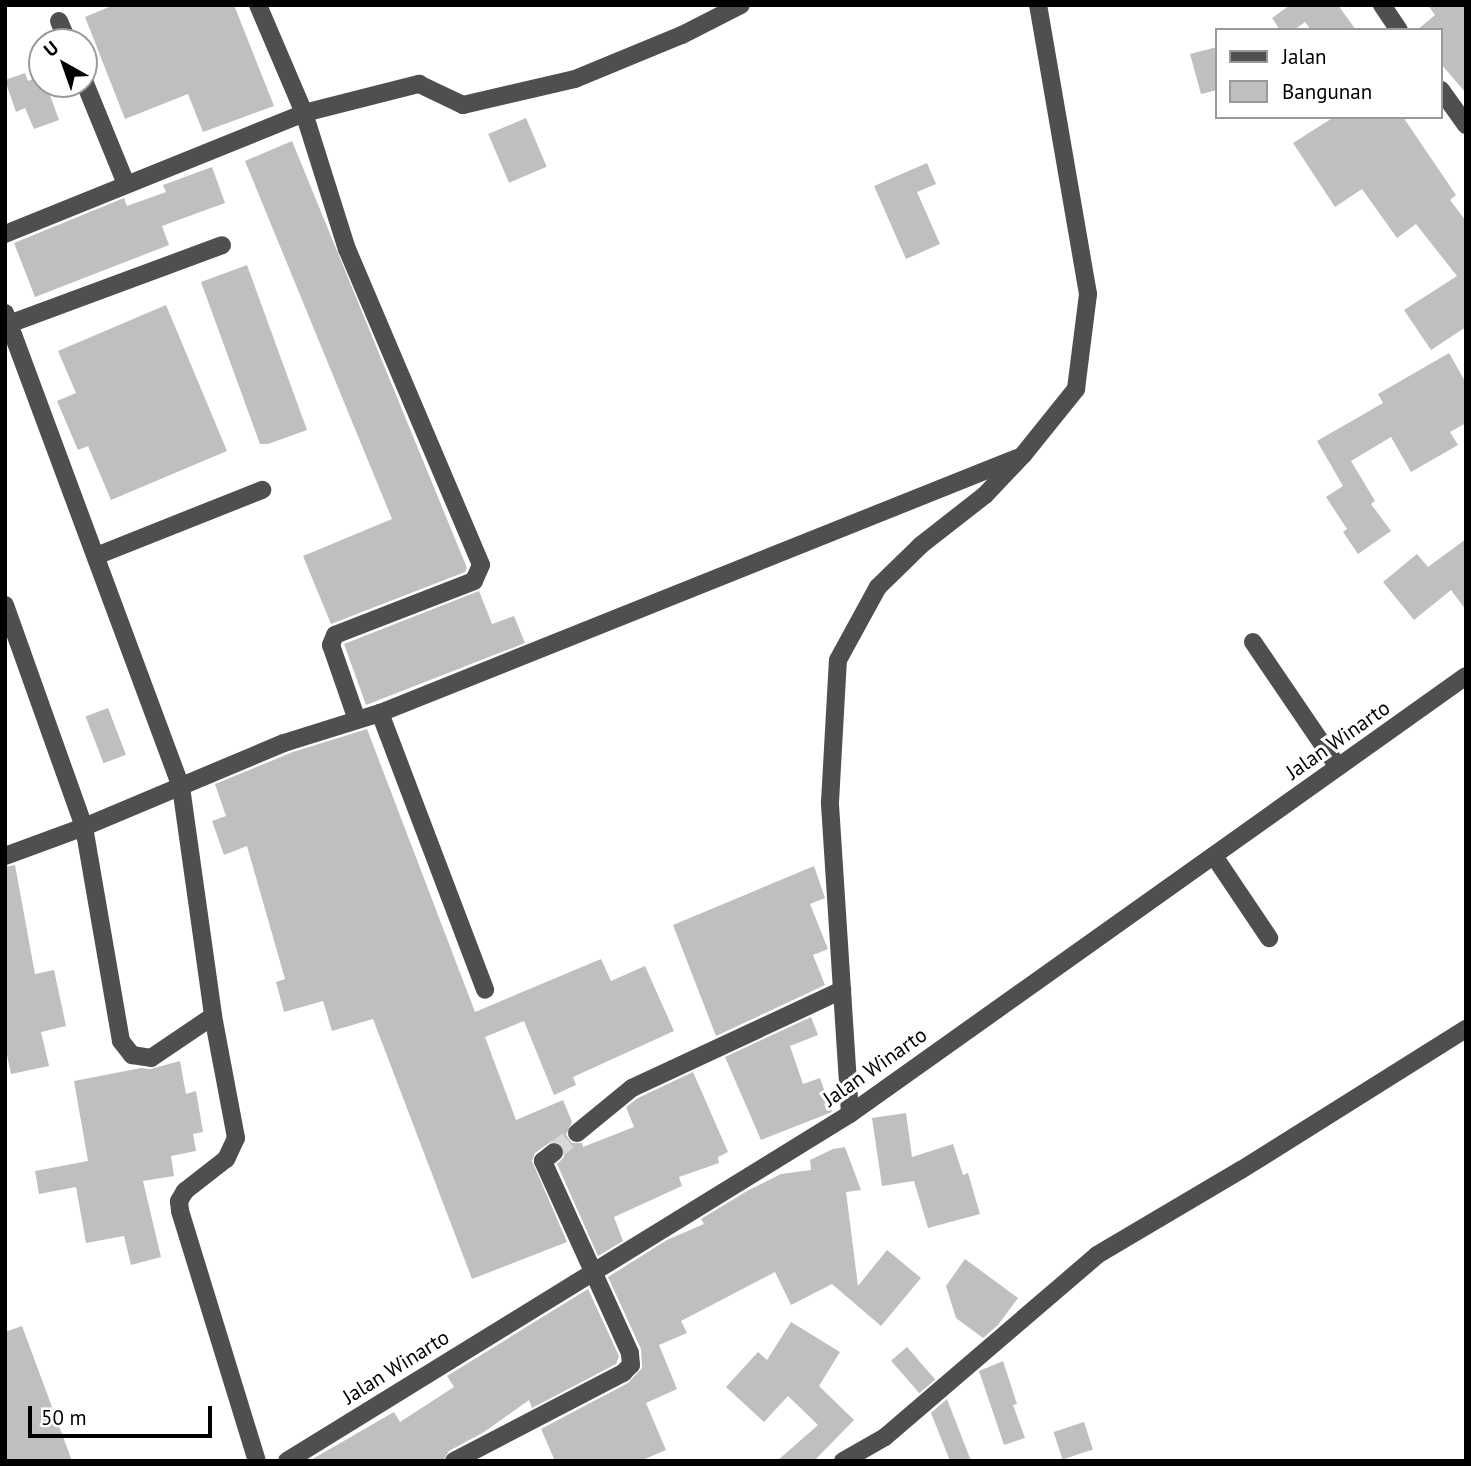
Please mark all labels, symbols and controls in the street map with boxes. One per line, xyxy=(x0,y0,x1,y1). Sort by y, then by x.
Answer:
north arrow xyxy=(28,28,98,98)
legend xyxy=(1216,28,1443,119)
text: U xyxy=(39,35,63,61)
text: Jalan xyxy=(1282,43,1327,70)
text: Bangunan xyxy=(1282,78,1372,105)
street label: Jalan Winarto xyxy=(1281,695,1395,785)
street label: Jalan Winarto xyxy=(818,1022,932,1112)
street label: Jalan Winarto xyxy=(338,1324,454,1410)
scale bar xyxy=(32,1392,215,1436)
text: 50 m xyxy=(41,1404,87,1431)

